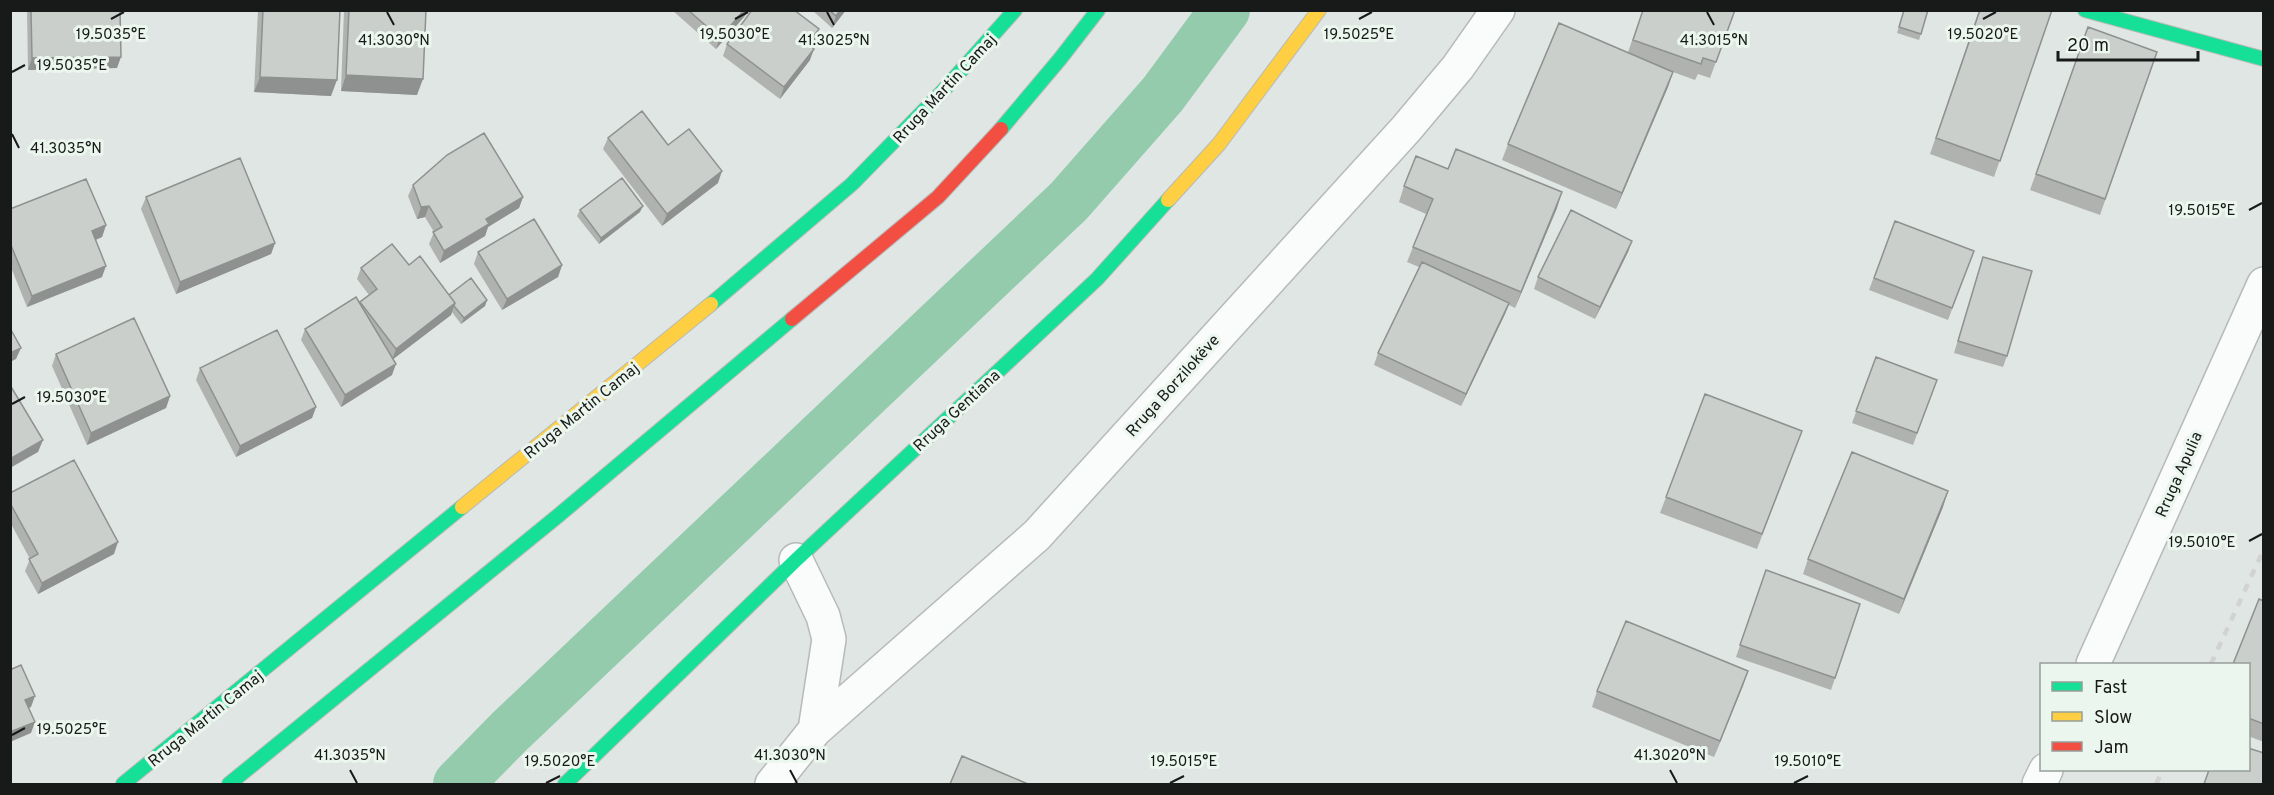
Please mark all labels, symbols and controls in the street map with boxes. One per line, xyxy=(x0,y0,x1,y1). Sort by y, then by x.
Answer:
scale bar xyxy=(2058,24,2198,62)
text: 19.5035°E xyxy=(76,26,146,45)
text: 19.5030°E xyxy=(700,26,770,45)
text: 19.5025°E xyxy=(1324,26,1394,45)
text: 19.5020°E xyxy=(1948,26,2018,45)
street label: Rruga Martin Camaj xyxy=(890,30,1001,148)
text: 41.3030°N xyxy=(358,32,430,51)
text: 41.3025°N xyxy=(798,32,870,51)
text: 41.3015°N xyxy=(1680,32,1748,51)
text: 20 m xyxy=(2067,35,2109,58)
text: 19.5035°E xyxy=(37,57,107,76)
text: 41.3035°N xyxy=(30,140,102,159)
text: 19.5015°E xyxy=(2169,202,2235,221)
street label: Rruga Borzilokëve xyxy=(1122,331,1225,442)
street label: Rruga Martin Camaj xyxy=(521,359,644,464)
street label: Rruga Gentiana xyxy=(910,366,1005,457)
text: 19.5030°E xyxy=(37,389,107,408)
street label: Rruga Apulia xyxy=(2152,429,2208,521)
text: 19.5010°E xyxy=(2168,534,2236,553)
legend xyxy=(2040,663,2250,771)
street label: Rruga Martin Camaj xyxy=(145,667,268,772)
text: Fast xyxy=(2094,677,2127,700)
text: Slow xyxy=(2094,707,2132,730)
text: 19.5025°E xyxy=(37,721,107,740)
text: Jam xyxy=(2094,737,2129,760)
text: 41.3035°N xyxy=(314,747,386,766)
text: 41.3030°N xyxy=(754,747,826,766)
text: 41.3020°N xyxy=(1634,747,1706,766)
text: 19.5020°E xyxy=(525,753,595,772)
text: 19.5015°E xyxy=(1151,753,1217,772)
text: 19.5010°E xyxy=(1774,753,1842,772)

